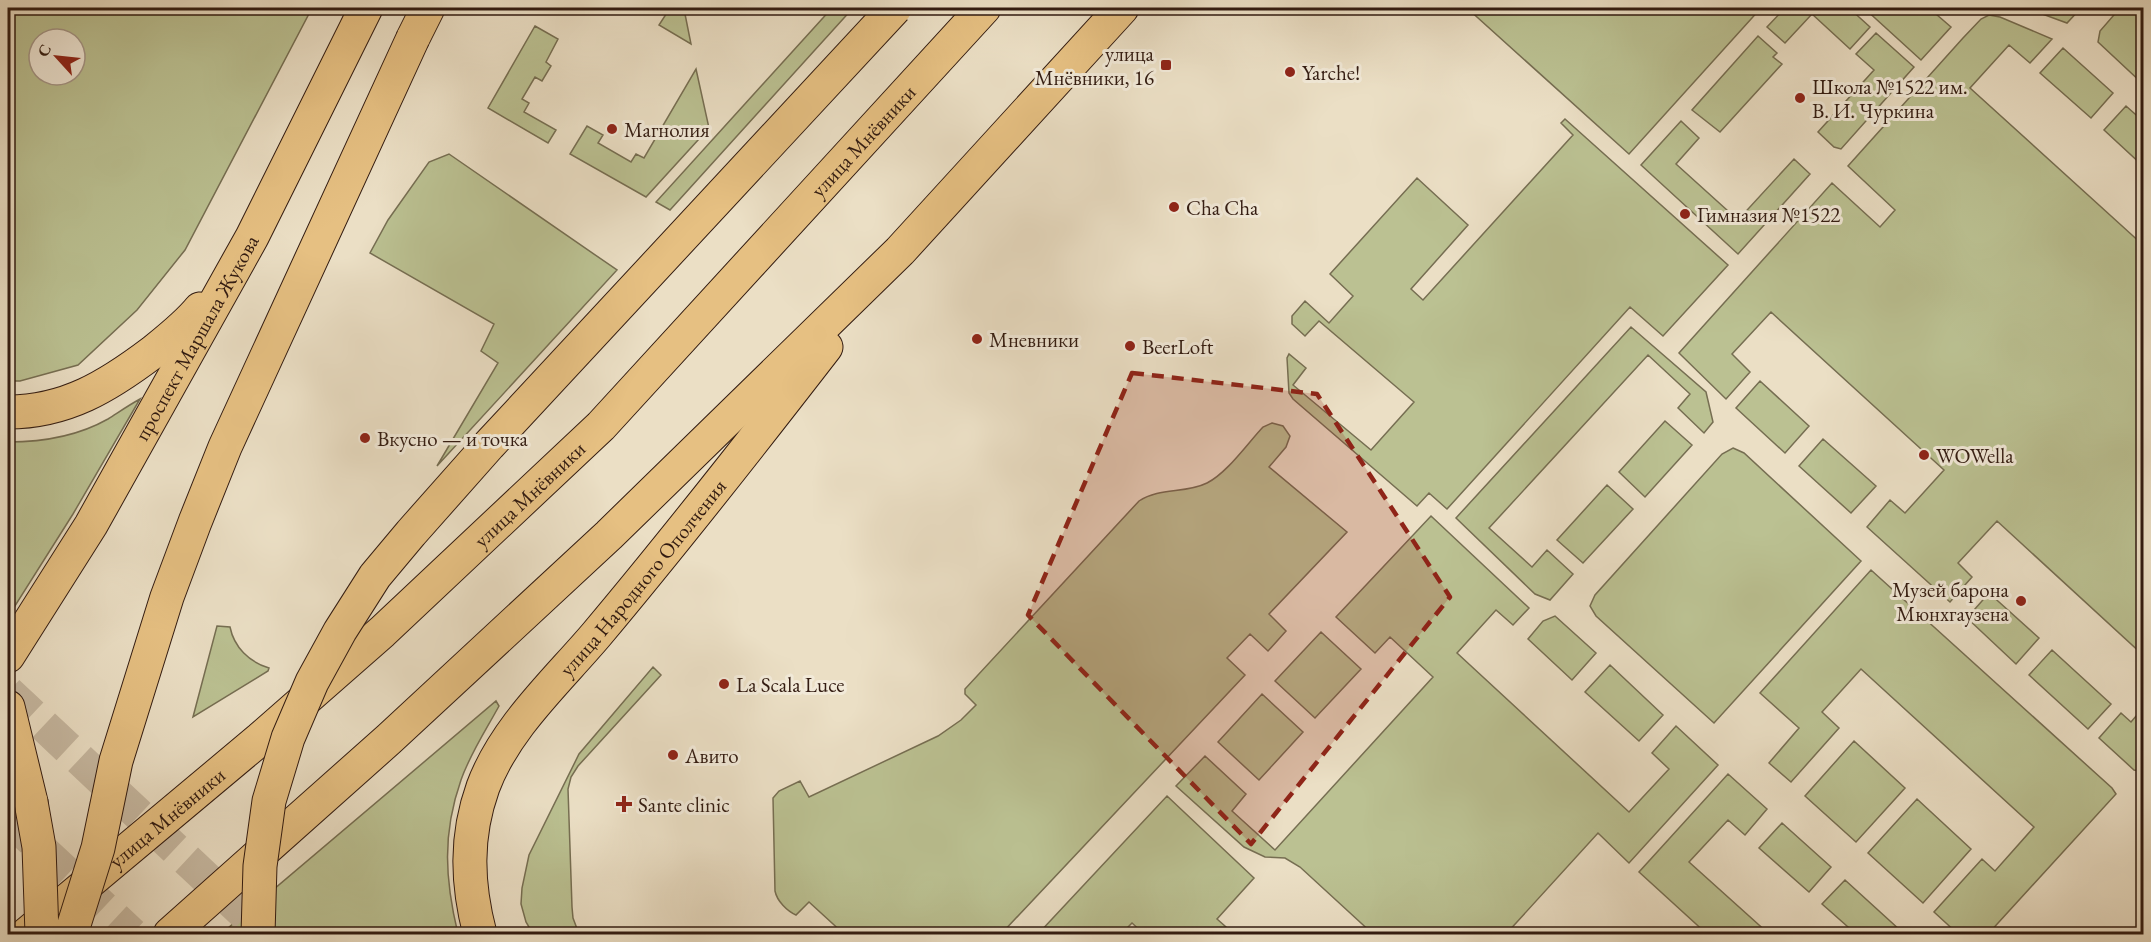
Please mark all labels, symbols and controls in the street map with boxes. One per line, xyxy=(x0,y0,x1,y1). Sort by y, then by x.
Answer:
north arrow xyxy=(27,27,87,87)
place label: улица Мнёвники, 16 xyxy=(1035,40,1155,91)
text: С xyxy=(32,41,56,60)
marker: улица Мнёвники, 16 xyxy=(1159,58,1173,72)
place label: Yarche! xyxy=(1302,59,1360,86)
marker: Yarche! xyxy=(1283,65,1297,79)
place label: Школа №1522 им. В. И. Чуркина xyxy=(1812,73,1968,124)
street label: улица Мнёвники xyxy=(804,78,921,202)
marker: Школа №1522 им. В. И. Чуркина xyxy=(1793,91,1807,105)
place label: Магнолия xyxy=(624,116,710,143)
marker: Магнолия xyxy=(605,122,619,136)
place label: Cha Cha xyxy=(1186,194,1259,221)
marker: Cha Cha xyxy=(1167,200,1181,214)
place label: Гимназия №1522 xyxy=(1697,201,1840,228)
marker: Гимназия №1522 xyxy=(1678,207,1692,221)
street label: проспект Маршала Жукова xyxy=(128,229,264,445)
place label: Мневники xyxy=(989,326,1079,353)
marker: Мневники xyxy=(970,332,984,346)
place label: BeerLoft xyxy=(1142,333,1214,360)
marker: BeerLoft xyxy=(1123,339,1137,353)
place label: Вкусно — и точка xyxy=(377,425,528,452)
marker: Вкусно — и точка xyxy=(358,431,372,445)
street label: улица Мнёвники xyxy=(468,435,591,553)
place label: WOWella xyxy=(1936,442,2014,469)
marker: WOWella xyxy=(1917,448,1931,462)
street label: улица Народного Ополчения xyxy=(553,473,732,681)
place label: Музей барона Мюнхгаузена xyxy=(1892,576,2010,627)
marker: Музей барона Мюнхгаузена xyxy=(2014,594,2028,608)
place label: La Scala Luce xyxy=(736,671,845,698)
marker: La Scala Luce xyxy=(717,677,731,691)
place label: Авито xyxy=(684,742,739,769)
marker: Авито xyxy=(666,748,680,762)
street label: улица Мнёвники xyxy=(103,761,230,874)
place label: Sante clinic xyxy=(638,791,730,818)
marker: Sante clinic xyxy=(615,795,633,813)

